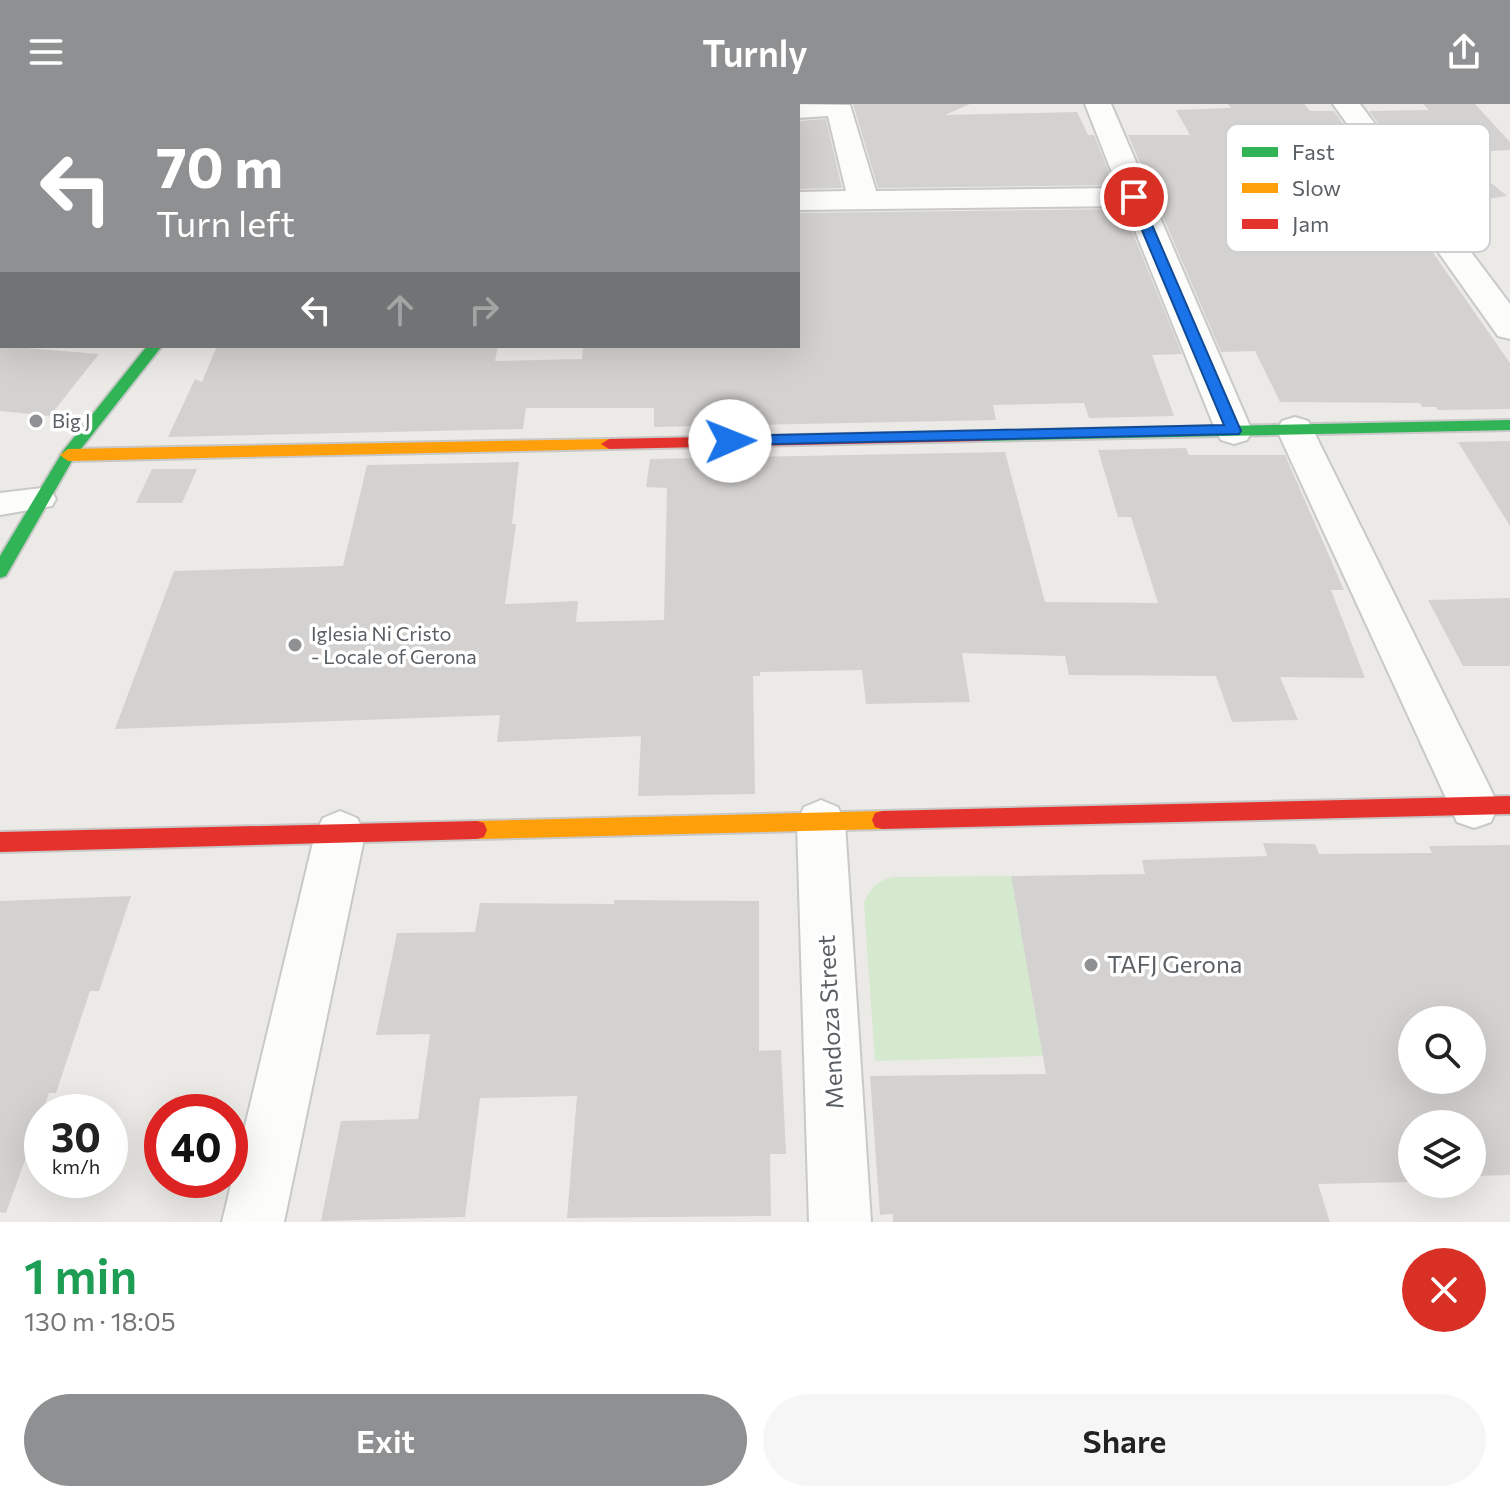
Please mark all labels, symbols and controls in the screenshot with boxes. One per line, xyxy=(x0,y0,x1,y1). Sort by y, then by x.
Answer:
icon: menu xyxy=(24,30,68,74)
text: Turnly xyxy=(702,30,808,74)
icon: share xyxy=(1442,30,1486,74)
legend xyxy=(1226,124,1490,252)
text: 70 m xyxy=(156,131,283,200)
icon: left xyxy=(24,136,128,240)
text: Fast xyxy=(1292,138,1335,165)
pin xyxy=(1100,163,1168,231)
text: Slow xyxy=(1292,174,1341,201)
icon: arrive xyxy=(1112,175,1156,219)
text: Turn left xyxy=(156,200,295,244)
text: Jam xyxy=(1292,210,1329,237)
icon: left xyxy=(294,288,338,332)
icon: ahead xyxy=(378,288,422,332)
icon: right xyxy=(462,288,506,332)
position arrow xyxy=(688,399,772,483)
place label: Big J xyxy=(52,408,91,432)
marker: Big J xyxy=(27,412,45,430)
place label: Iglesia Ni Cristo - Locale of Gerona xyxy=(311,621,477,668)
marker: Iglesia Ni Cristo - Locale of Gerona xyxy=(286,636,304,654)
street label: Mendoza Street xyxy=(810,934,849,1110)
place label: TAFJ Gerona xyxy=(1107,949,1242,978)
marker: TAFJ Gerona xyxy=(1082,956,1100,974)
map controls xyxy=(1398,1006,1486,1198)
button: search xyxy=(1398,1006,1486,1094)
speed limit sign: 40 xyxy=(144,1094,248,1198)
button: layers xyxy=(1398,1110,1486,1198)
text: 30 xyxy=(51,1111,101,1160)
text: km/h xyxy=(52,1154,100,1178)
text: 1 min xyxy=(24,1245,137,1304)
button: close xyxy=(1402,1248,1486,1332)
text: 130 m · 18:05 xyxy=(24,1305,176,1336)
button: Exit xyxy=(24,1394,747,1486)
button: Share xyxy=(763,1394,1486,1486)

